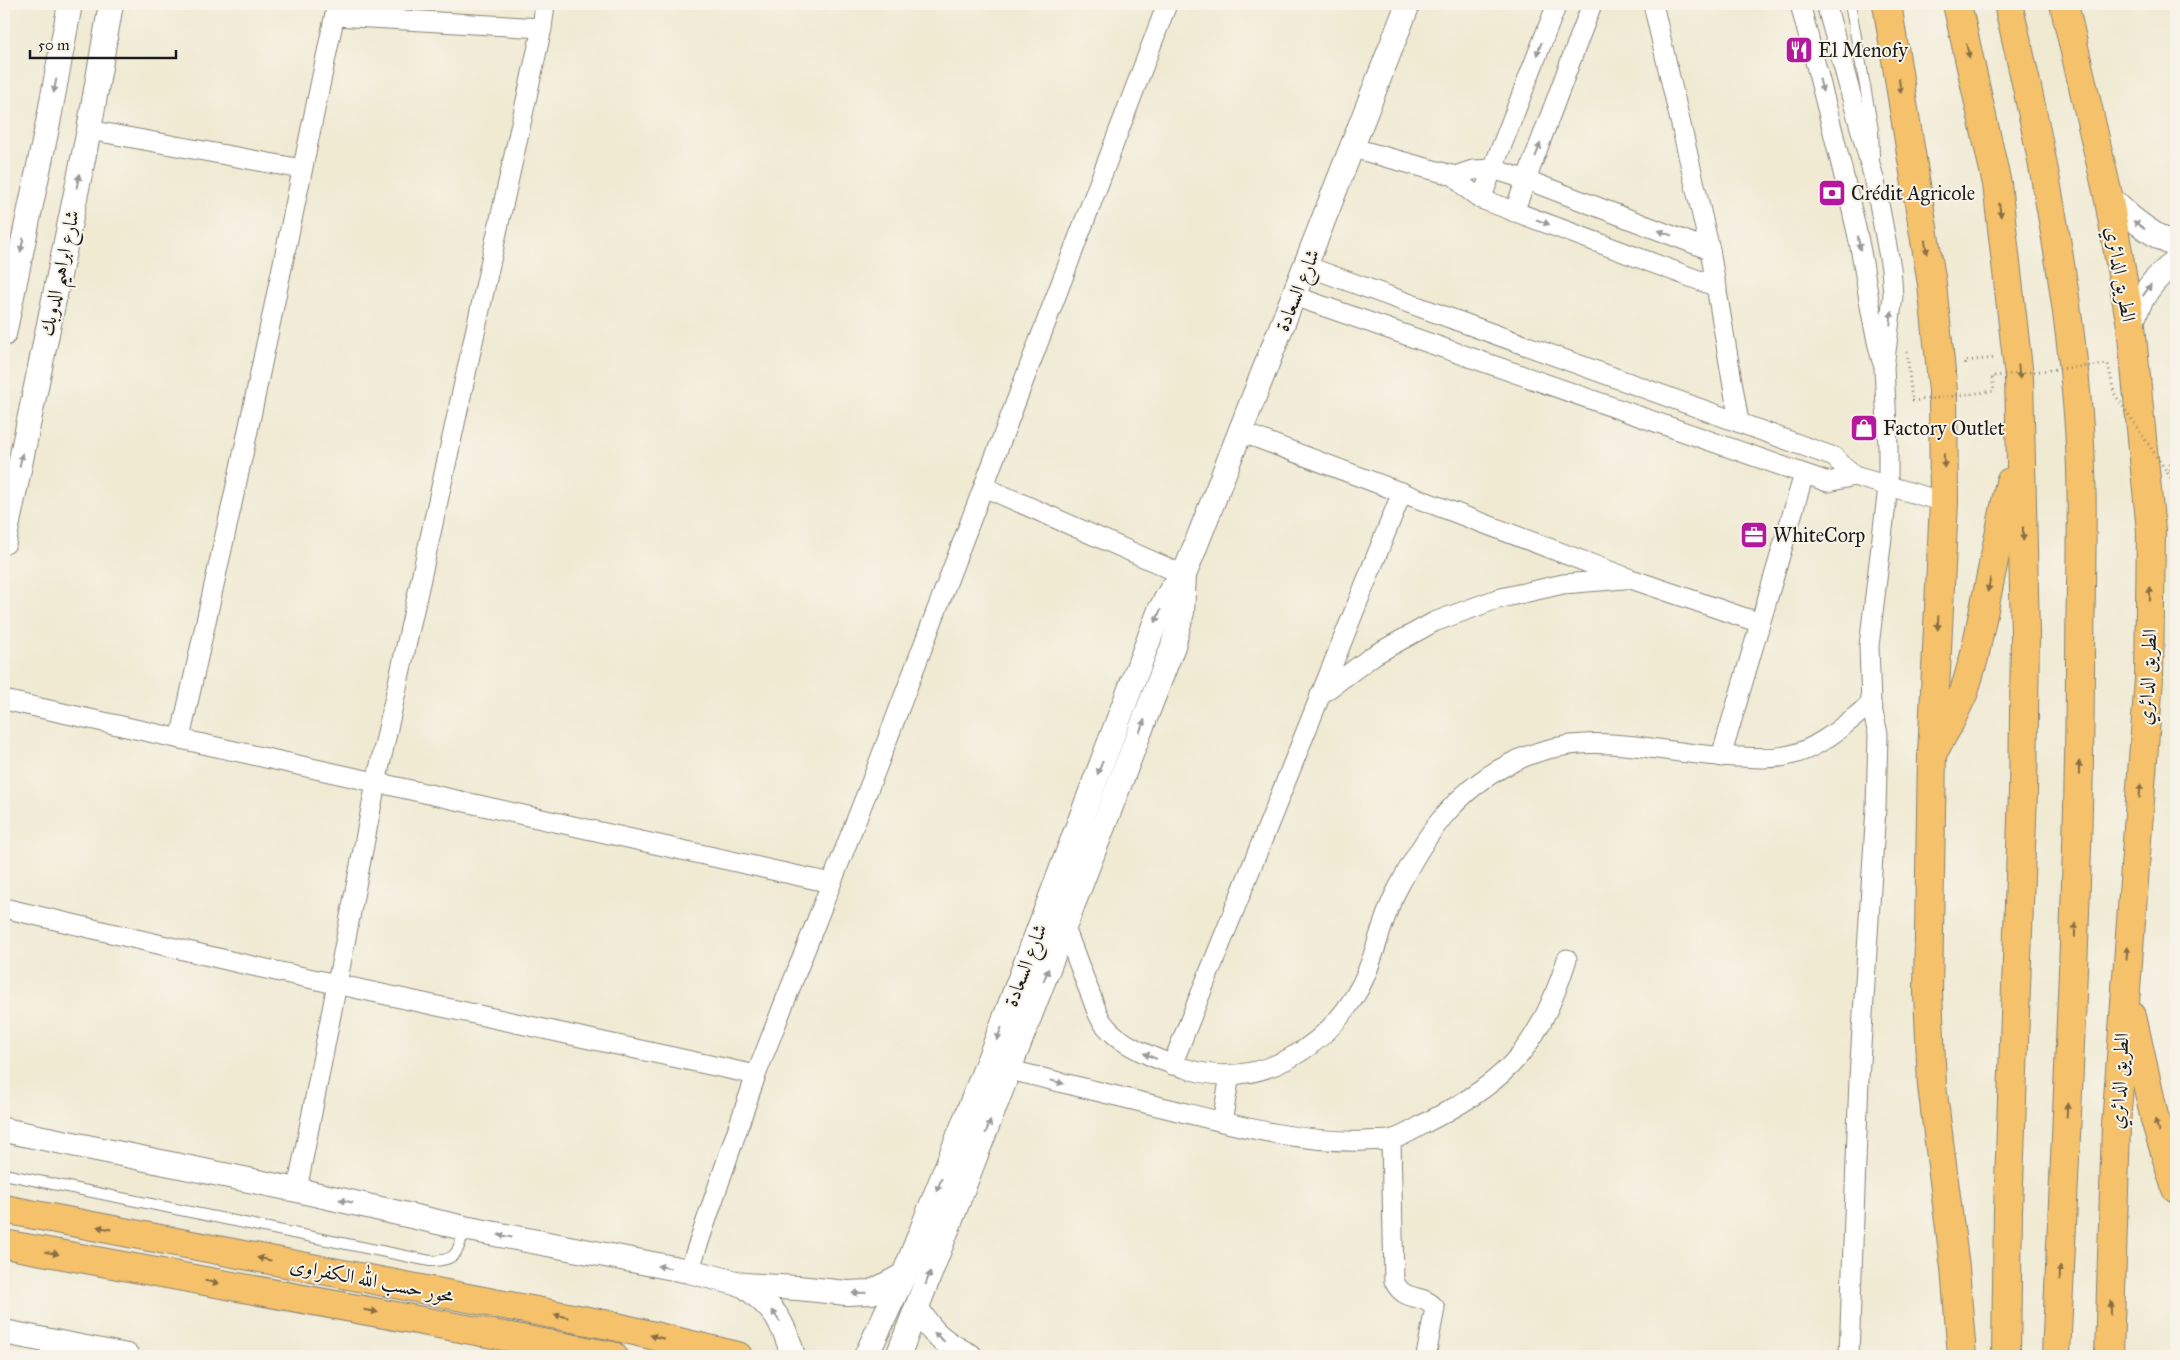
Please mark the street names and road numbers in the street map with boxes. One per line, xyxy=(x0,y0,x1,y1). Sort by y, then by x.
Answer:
street label: شارع ابراهيم الدوبك xyxy=(34,208,92,340)
street label: الطريق الدائري xyxy=(2097,224,2141,324)
street label: شارع السعادة xyxy=(1270,245,1330,337)
street label: الطريق الدائري xyxy=(2132,628,2166,726)
street label: شارع السعادة xyxy=(998,920,1057,1012)
street label: الطريق الدائري xyxy=(2104,1032,2138,1130)
street label: محور حسب الله الكفراوى xyxy=(288,1249,457,1310)

